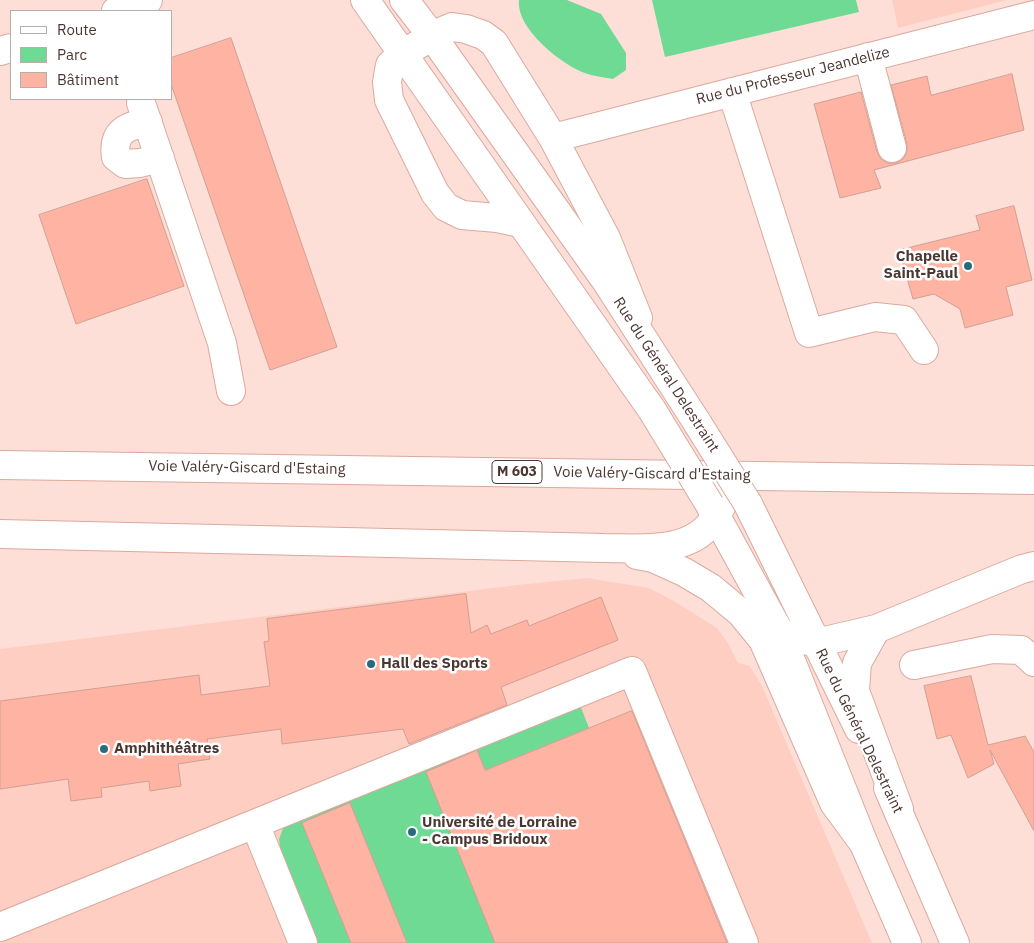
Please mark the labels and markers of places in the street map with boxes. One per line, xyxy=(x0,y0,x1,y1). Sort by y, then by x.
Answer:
place label: Chapelle Saint-Paul xyxy=(884,248,958,283)
marker: Chapelle Saint-Paul xyxy=(962,260,974,272)
place label: Hall des Sports xyxy=(381,655,488,673)
marker: Hall des Sports xyxy=(365,658,377,670)
place label: Amphithéâtres xyxy=(114,740,219,758)
marker: Amphithéâtres xyxy=(98,743,110,755)
place label: Université de Lorraine - Campus Bridoux xyxy=(422,814,577,849)
marker: Université de Lorraine - Campus Bridoux xyxy=(406,826,418,838)

